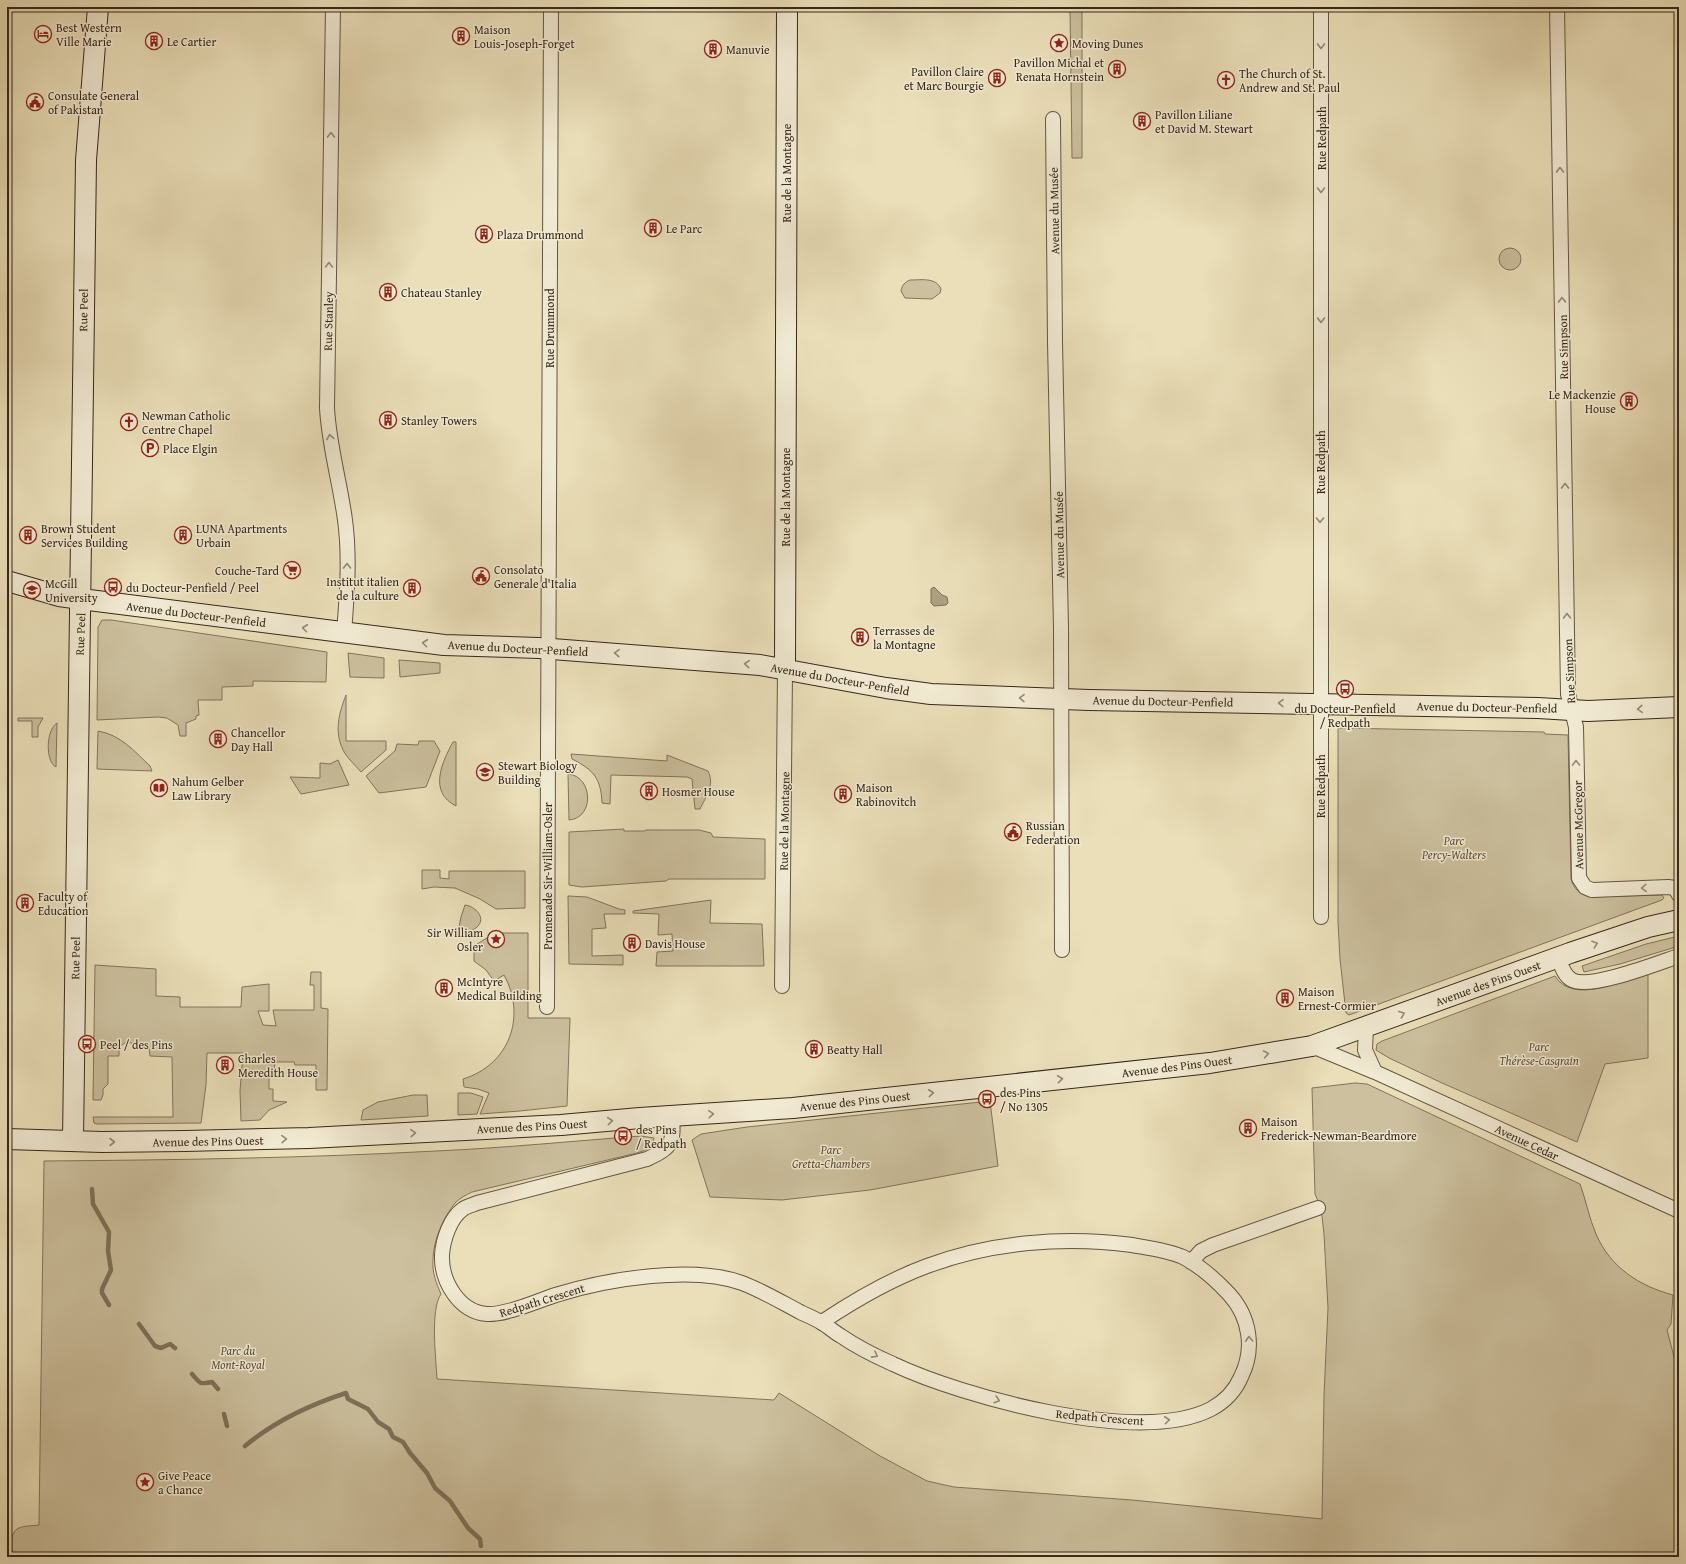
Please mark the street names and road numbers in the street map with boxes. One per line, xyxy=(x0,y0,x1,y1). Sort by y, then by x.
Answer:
street label: Rue Redpath xyxy=(1313,106,1330,170)
street label: Rue de la Montagne xyxy=(778,123,795,222)
street label: Avenue du Musée xyxy=(1045,167,1063,255)
street label: Rue Peel xyxy=(74,288,92,332)
street label: Rue Drummond xyxy=(541,288,558,368)
street label: Rue Stanley xyxy=(319,291,337,351)
street label: Rue Simpson xyxy=(1554,314,1572,380)
street label: Rue Redpath xyxy=(1312,430,1329,494)
street label: Rue de la Montagne xyxy=(777,447,794,546)
street label: Avenue du Musée xyxy=(1050,491,1068,579)
street label: Avenue du Docteur-Penfield xyxy=(125,597,267,631)
street label: Rue Peel xyxy=(71,612,89,656)
street label: Avenue du Docteur-Penfield xyxy=(447,636,589,660)
street label: Rue Simpson xyxy=(1559,638,1579,704)
street label: Avenue du Docteur-Penfield xyxy=(769,658,911,700)
street label: Avenue du Docteur-Penfield xyxy=(1093,691,1234,711)
street label: Avenue du Docteur-Penfield xyxy=(1417,697,1558,717)
street label: Rue Redpath xyxy=(1312,754,1329,818)
street label: Rue de la Montagne xyxy=(775,771,793,871)
street label: Avenue McGregor xyxy=(1569,780,1587,870)
street label: Promenade Sir-William-Osler xyxy=(539,802,556,950)
street label: Rue Peel xyxy=(66,936,84,980)
street label: Avenue des Pins Ouest xyxy=(1433,956,1544,1010)
street label: Avenue des Pins Ouest xyxy=(1121,1051,1234,1081)
street label: Avenue des Pins Ouest xyxy=(799,1087,912,1115)
street label: Avenue des Pins Ouest xyxy=(476,1115,589,1137)
street label: Avenue Cedar xyxy=(1492,1120,1562,1164)
street label: Avenue des Pins Ouest xyxy=(152,1132,265,1150)
street label: Redpath Crescent xyxy=(497,1279,587,1321)
street label: Redpath Crescent xyxy=(1055,1405,1145,1429)

